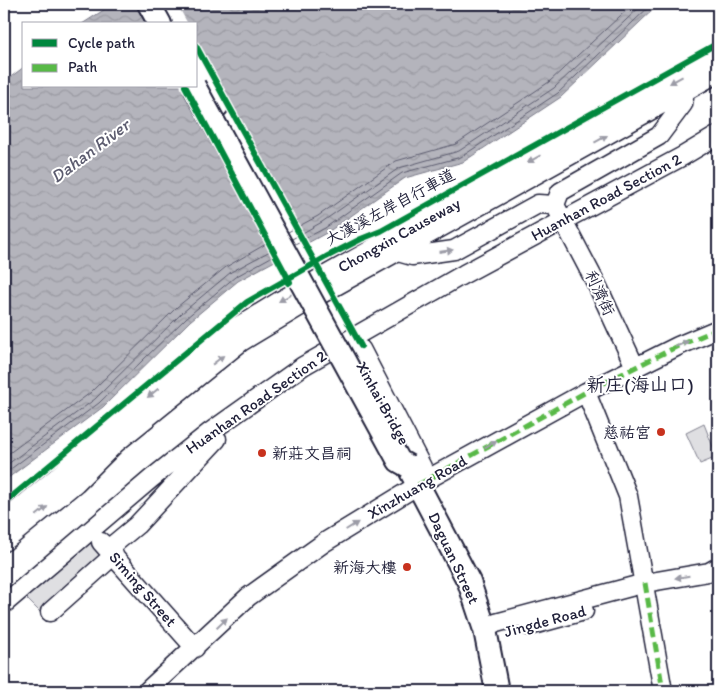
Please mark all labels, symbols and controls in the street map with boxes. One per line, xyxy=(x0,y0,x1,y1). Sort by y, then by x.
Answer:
legend xyxy=(22,22,198,88)
text: Cycle path xyxy=(68,34,135,52)
text: Path xyxy=(68,58,97,76)
one-way arrow xyxy=(668,76,683,84)
water label: Dahan River xyxy=(46,113,135,188)
one-way arrow xyxy=(594,135,608,143)
street label: Huanhan Road Section 2 xyxy=(528,149,685,245)
one-way arrow xyxy=(526,155,541,163)
street label: 大漢溪左岸自行車道 xyxy=(322,165,458,249)
street label: Chongxin Causeway xyxy=(335,193,464,276)
one-way arrow xyxy=(438,247,454,255)
street label: 利濟街 xyxy=(581,267,619,319)
one-way arrow xyxy=(278,293,291,302)
one-way arrow xyxy=(675,340,689,348)
street label: Huanhan Road Section 2 xyxy=(182,346,330,458)
one-way arrow xyxy=(211,355,225,365)
street label: Xinhai Bridge xyxy=(352,358,414,448)
district label: 新庄(海山口) xyxy=(586,373,694,396)
one-way arrow xyxy=(147,387,160,398)
place label: 慈祐宮 xyxy=(603,423,651,442)
marker: 慈祐宮 xyxy=(655,426,667,438)
one-way arrow xyxy=(485,440,498,449)
place label: 新莊文昌祠 xyxy=(272,444,352,463)
marker: 新莊文昌祠 xyxy=(256,447,268,459)
street label: Xinzhuang Road xyxy=(364,451,470,523)
one-way arrow xyxy=(35,506,48,517)
street label: Daguan Street xyxy=(424,509,484,607)
one-way arrow xyxy=(345,521,358,530)
street label: Siming Street xyxy=(105,548,181,630)
place label: 新海大樓 xyxy=(333,558,397,577)
marker: 新海大樓 xyxy=(401,561,413,573)
one-way arrow xyxy=(674,573,690,581)
street label: Jingde Road xyxy=(502,601,588,641)
one-way arrow xyxy=(215,617,227,629)

